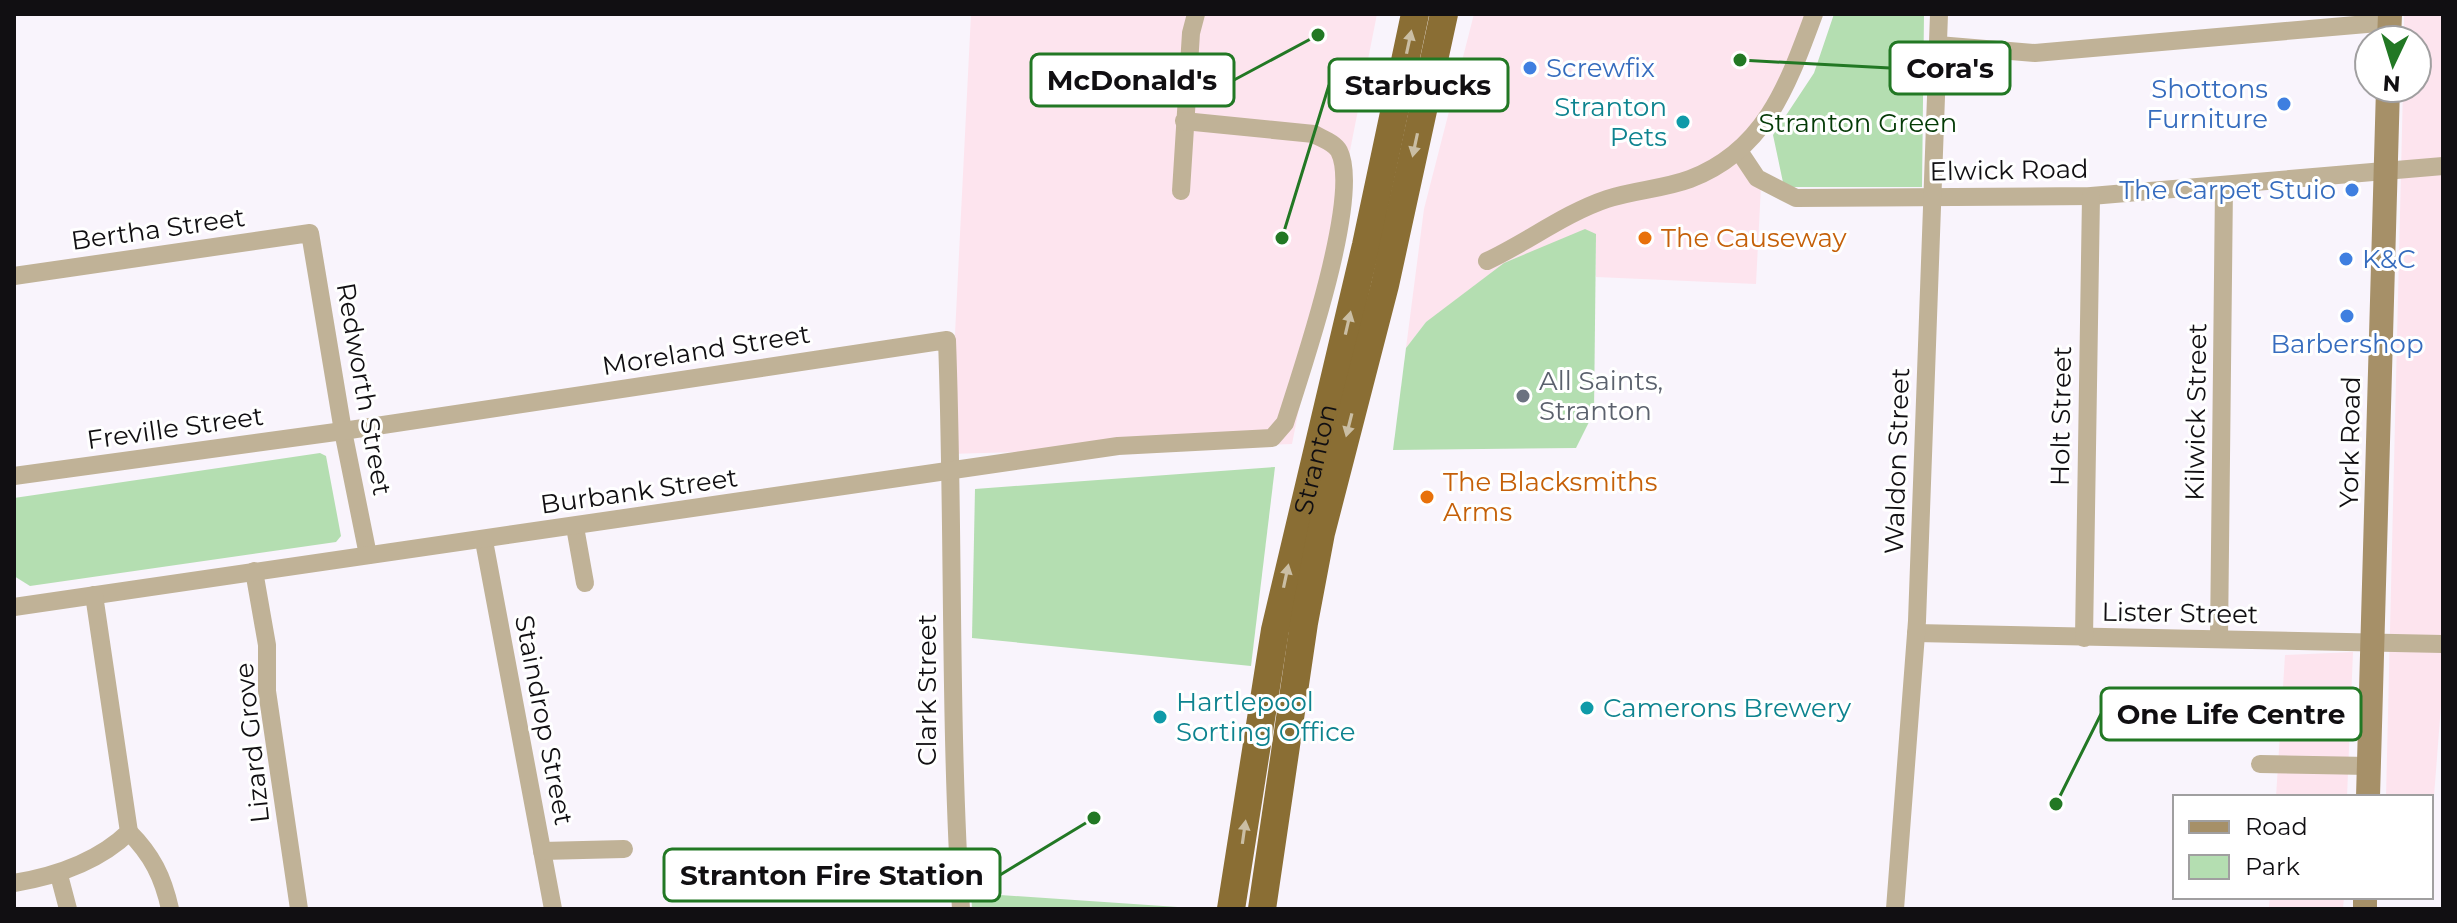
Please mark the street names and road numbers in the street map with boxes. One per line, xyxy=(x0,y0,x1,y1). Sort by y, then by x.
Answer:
street label: Elwick Road xyxy=(1929,153,2089,187)
street label: Bertha Street xyxy=(69,201,247,257)
street label: Redworth Street xyxy=(330,280,398,498)
street label: Moreland Street xyxy=(600,318,812,382)
street label: Kilwick Street xyxy=(2178,323,2214,501)
street label: Holt Street xyxy=(2044,346,2078,486)
street label: Waldon Street xyxy=(1878,367,1916,555)
street label: York Road xyxy=(2333,376,2367,508)
street label: Freville Street xyxy=(85,400,265,456)
street label: Stranton xyxy=(1287,401,1344,518)
street label: Burbank Street xyxy=(538,461,740,521)
street label: Lister Street xyxy=(2101,596,2259,630)
street label: Staindrop Street xyxy=(508,612,580,828)
street label: Clark Street xyxy=(911,614,943,766)
street label: Lizard Grove xyxy=(228,661,276,825)

